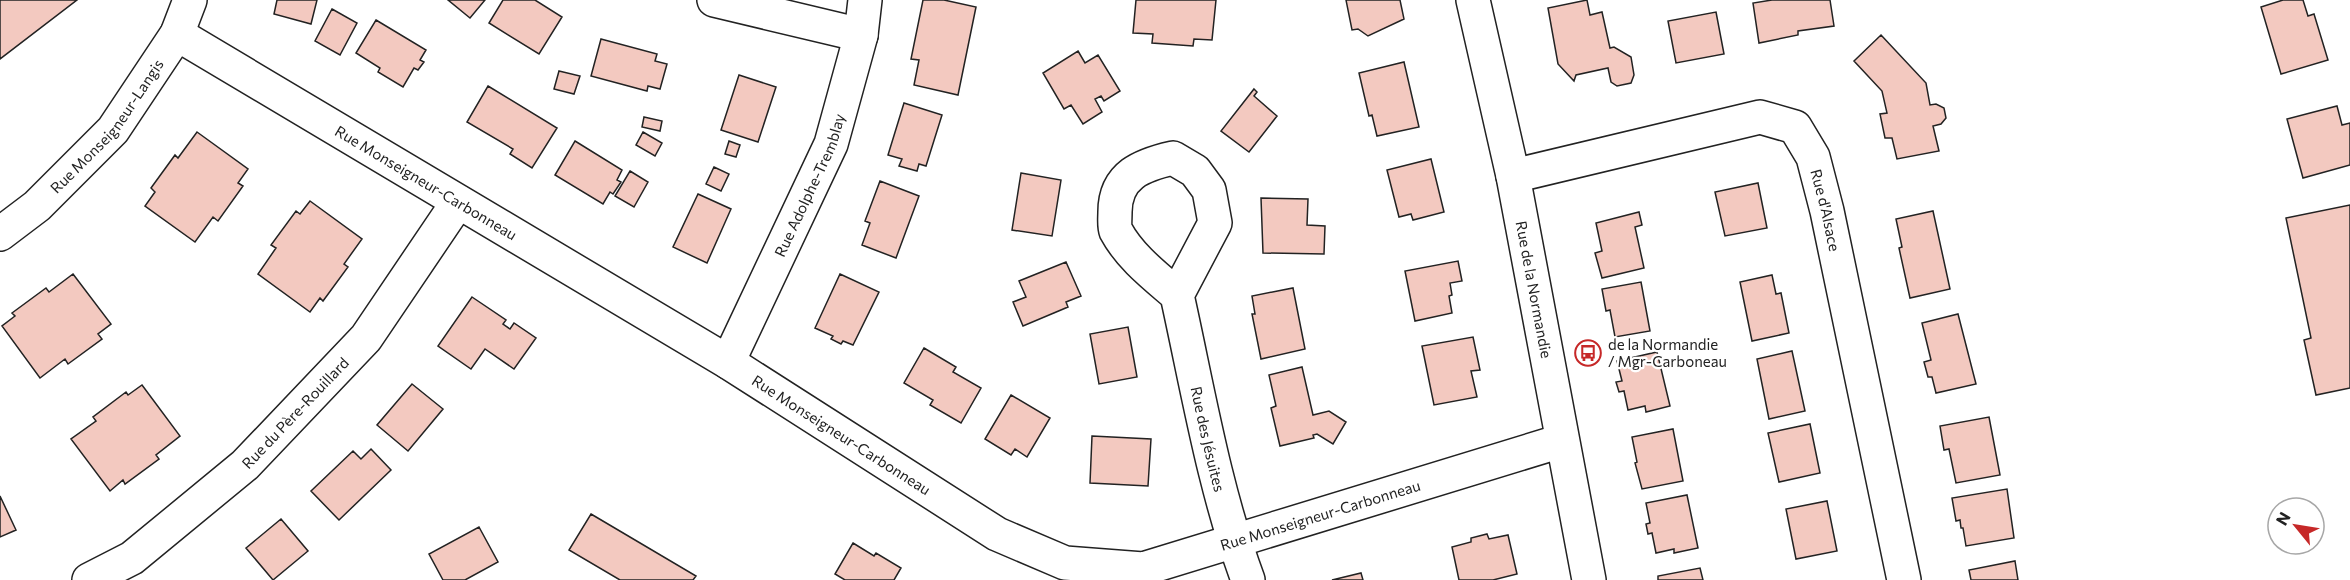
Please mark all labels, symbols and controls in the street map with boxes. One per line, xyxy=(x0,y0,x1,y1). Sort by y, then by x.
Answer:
street label: Rue Monseigneur-Langis xyxy=(46,55,167,197)
street label: Rue Adolphe-Tremblay xyxy=(770,111,848,260)
street label: Rue Monseigneur-Carbonneau xyxy=(332,121,520,243)
street label: Rue d'Alsace xyxy=(1807,167,1844,253)
street label: Rue de la Normandie xyxy=(1513,219,1556,360)
place label: de la Normandie / Mgr-Carboneau xyxy=(1608,335,1727,370)
bus stop icon: de la Normandie / Mgr-Carboneau xyxy=(1573,338,1603,368)
street label: Rue du Père-Rouillard xyxy=(238,353,352,472)
street label: Rue Monseigneur-Carbonneau xyxy=(749,371,934,498)
street label: Rue des Jésuites xyxy=(1188,385,1229,494)
street label: Rue Monseigneur-Carbonneau xyxy=(1218,476,1422,554)
north arrow xyxy=(2266,496,2326,556)
text: N xyxy=(2271,508,2294,528)

